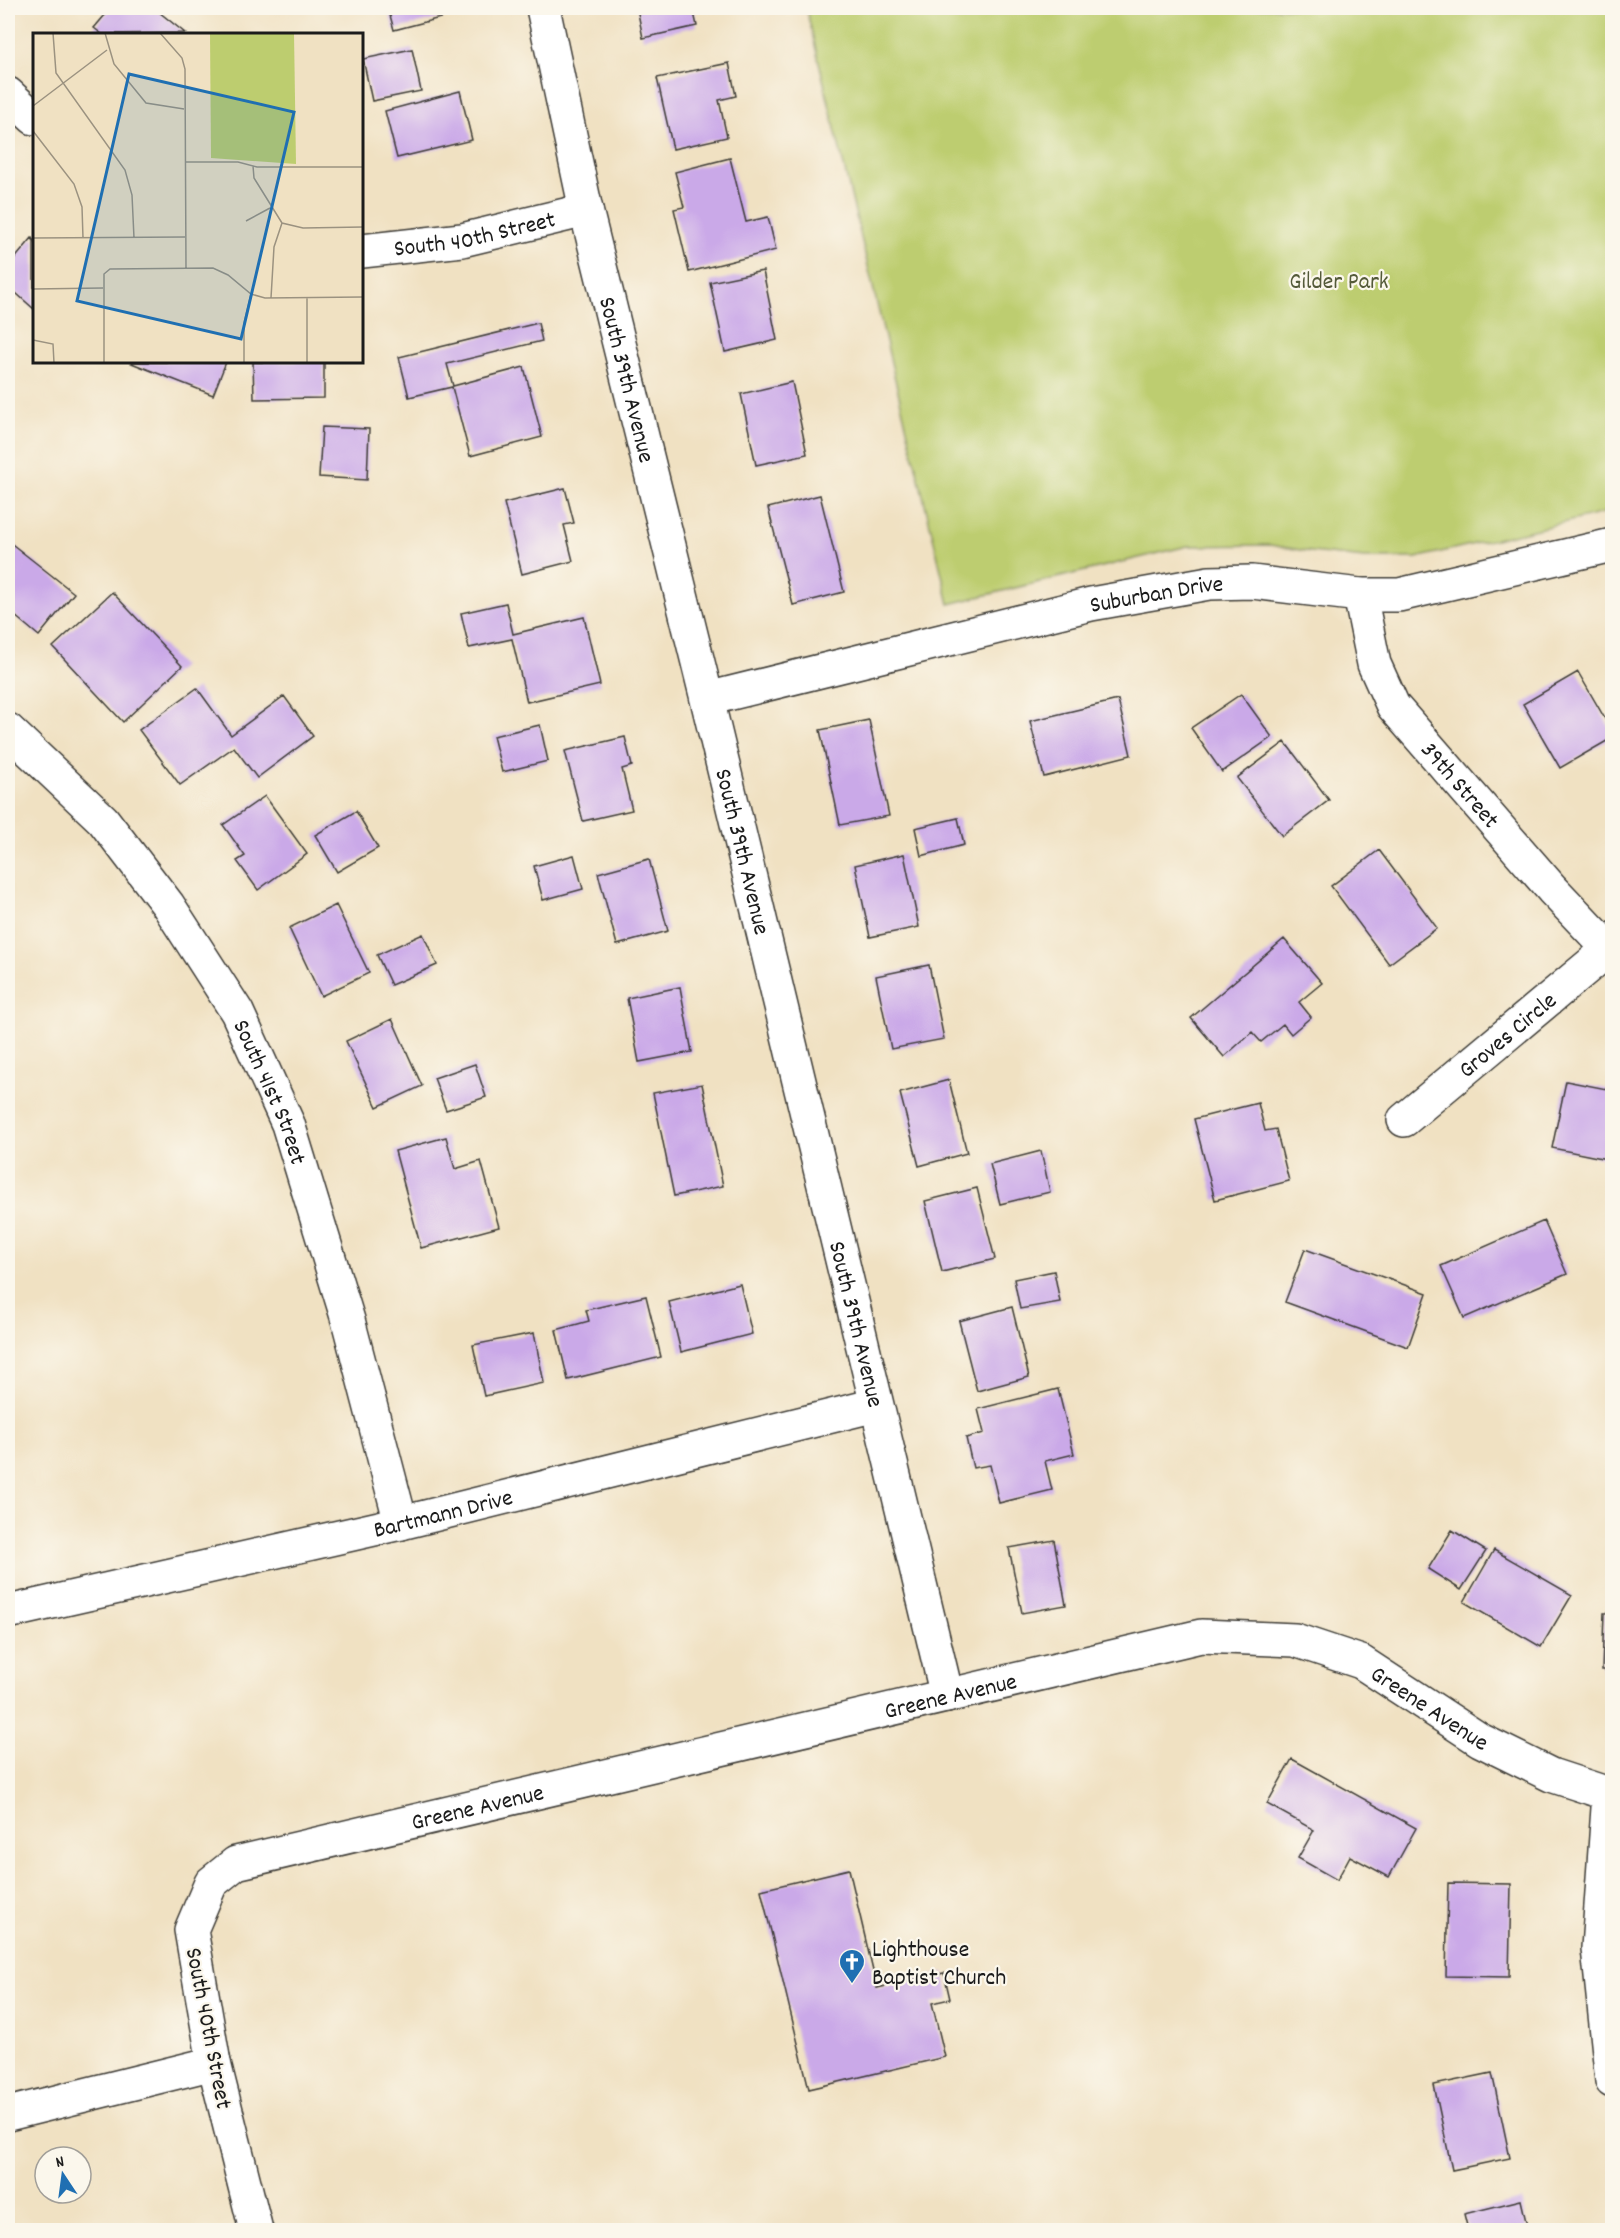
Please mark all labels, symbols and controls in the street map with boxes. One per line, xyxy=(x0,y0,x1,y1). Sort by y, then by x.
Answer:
inset map xyxy=(33,33,363,363)
street label: South 40th Street xyxy=(392,204,559,267)
park label: Gilder Park xyxy=(1289,266,1389,300)
street label: South 39th Avenue xyxy=(588,294,662,467)
street label: Suburban Drive xyxy=(1087,569,1224,624)
street label: 39th Street xyxy=(1411,735,1506,837)
street label: South 39th Avenue xyxy=(704,766,777,939)
street label: Groves Circle xyxy=(1452,985,1565,1088)
street label: South 41st Street xyxy=(223,1015,314,1169)
street label: South 39th Avenue xyxy=(818,1238,891,1411)
street label: Bartmann Drive xyxy=(371,1482,517,1549)
street label: Greene Avenue xyxy=(1363,1659,1493,1761)
street label: Greene Avenue xyxy=(881,1666,1021,1730)
street label: Greene Avenue xyxy=(408,1777,547,1841)
place label: Lighthouse Baptist Church xyxy=(872,1934,1006,1996)
street label: South 40th Street xyxy=(175,1945,239,2112)
church icon: Lighthouse Baptist Church xyxy=(837,1947,867,1985)
north arrow xyxy=(33,2145,93,2205)
text: N xyxy=(54,2151,67,2175)

